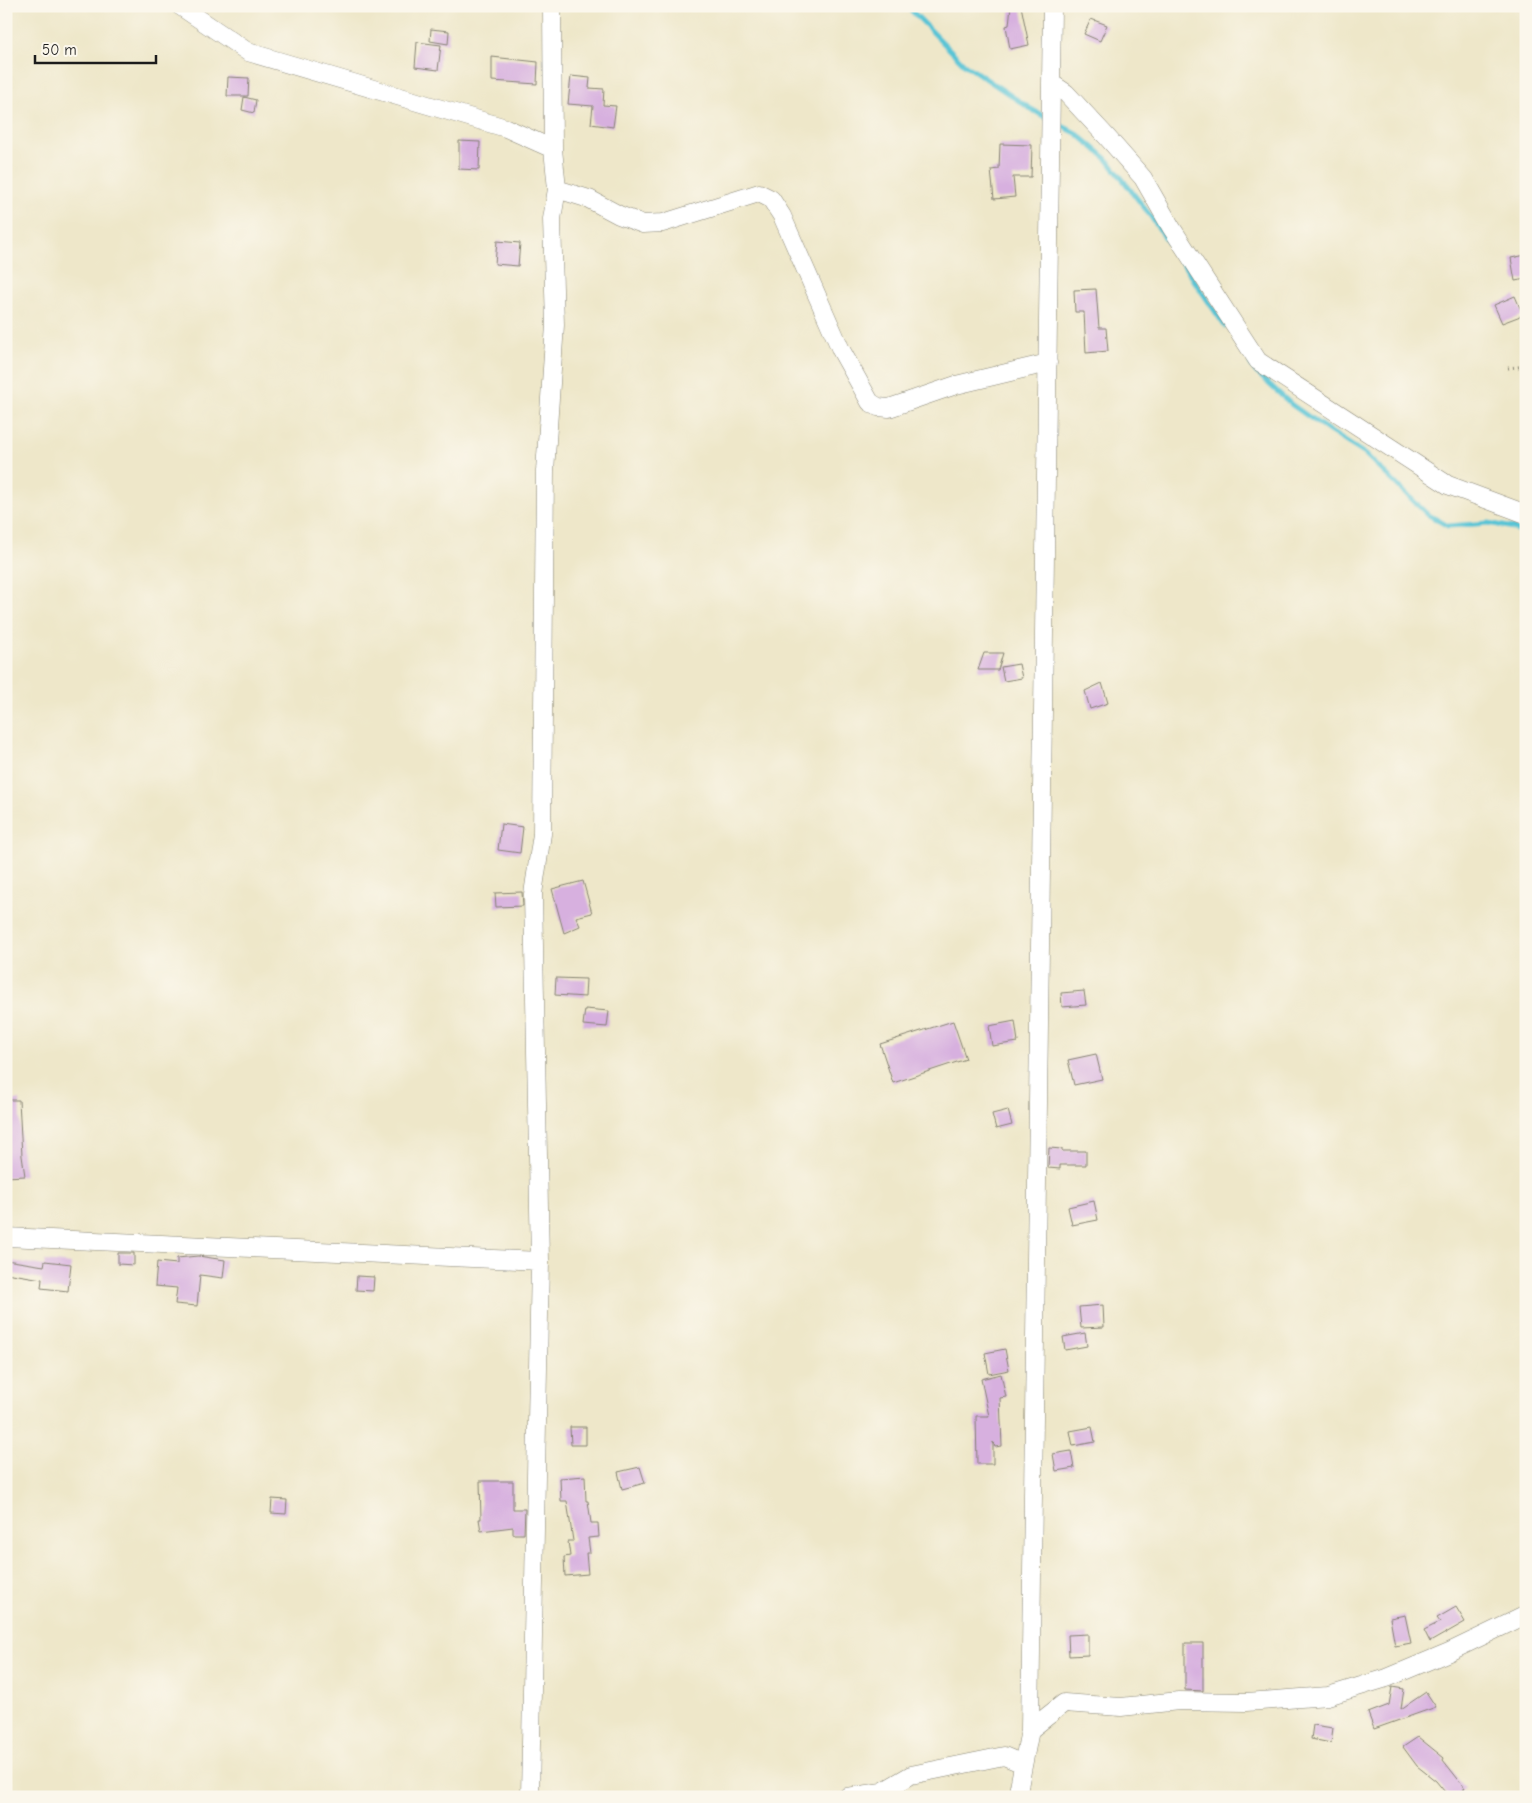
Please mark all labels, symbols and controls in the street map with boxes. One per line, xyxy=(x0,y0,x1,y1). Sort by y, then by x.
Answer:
scale bar xyxy=(35,32,156,64)
text: 50 m xyxy=(42,41,77,59)

